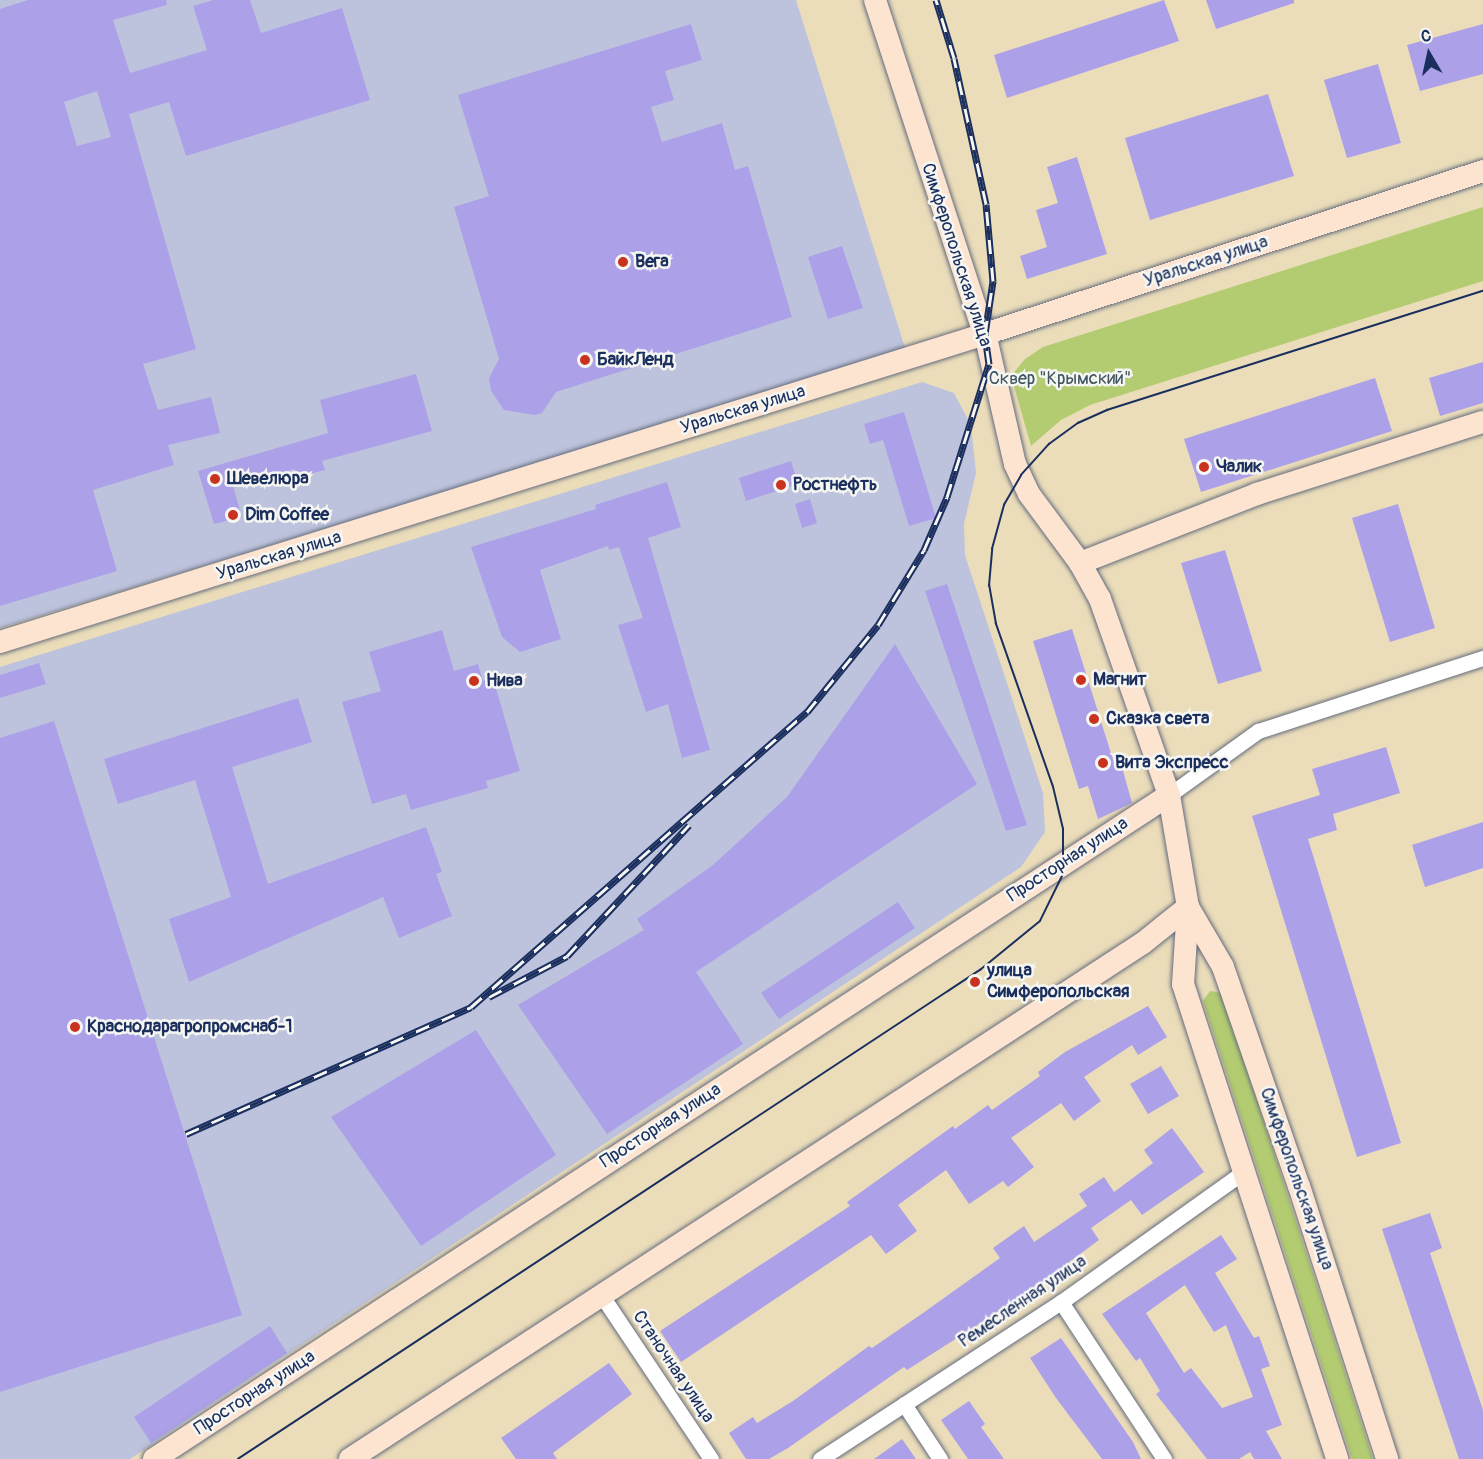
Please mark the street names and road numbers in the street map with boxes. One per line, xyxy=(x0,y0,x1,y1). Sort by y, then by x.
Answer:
street label: Симферопольская улица xyxy=(916,161,996,349)
street label: Уральская улица xyxy=(1141,232,1271,292)
street label: Уральская улица xyxy=(678,381,808,439)
street label: Уральская улица xyxy=(214,527,344,585)
street label: Просторная улица xyxy=(1004,813,1132,907)
street label: Просторная улица xyxy=(597,1079,725,1173)
street label: Симферопольская улица xyxy=(1255,1085,1337,1273)
street label: Ремесленная улица xyxy=(955,1251,1091,1353)
street label: Станочная улица xyxy=(627,1307,719,1427)
street label: Просторная улица xyxy=(191,1346,319,1440)

